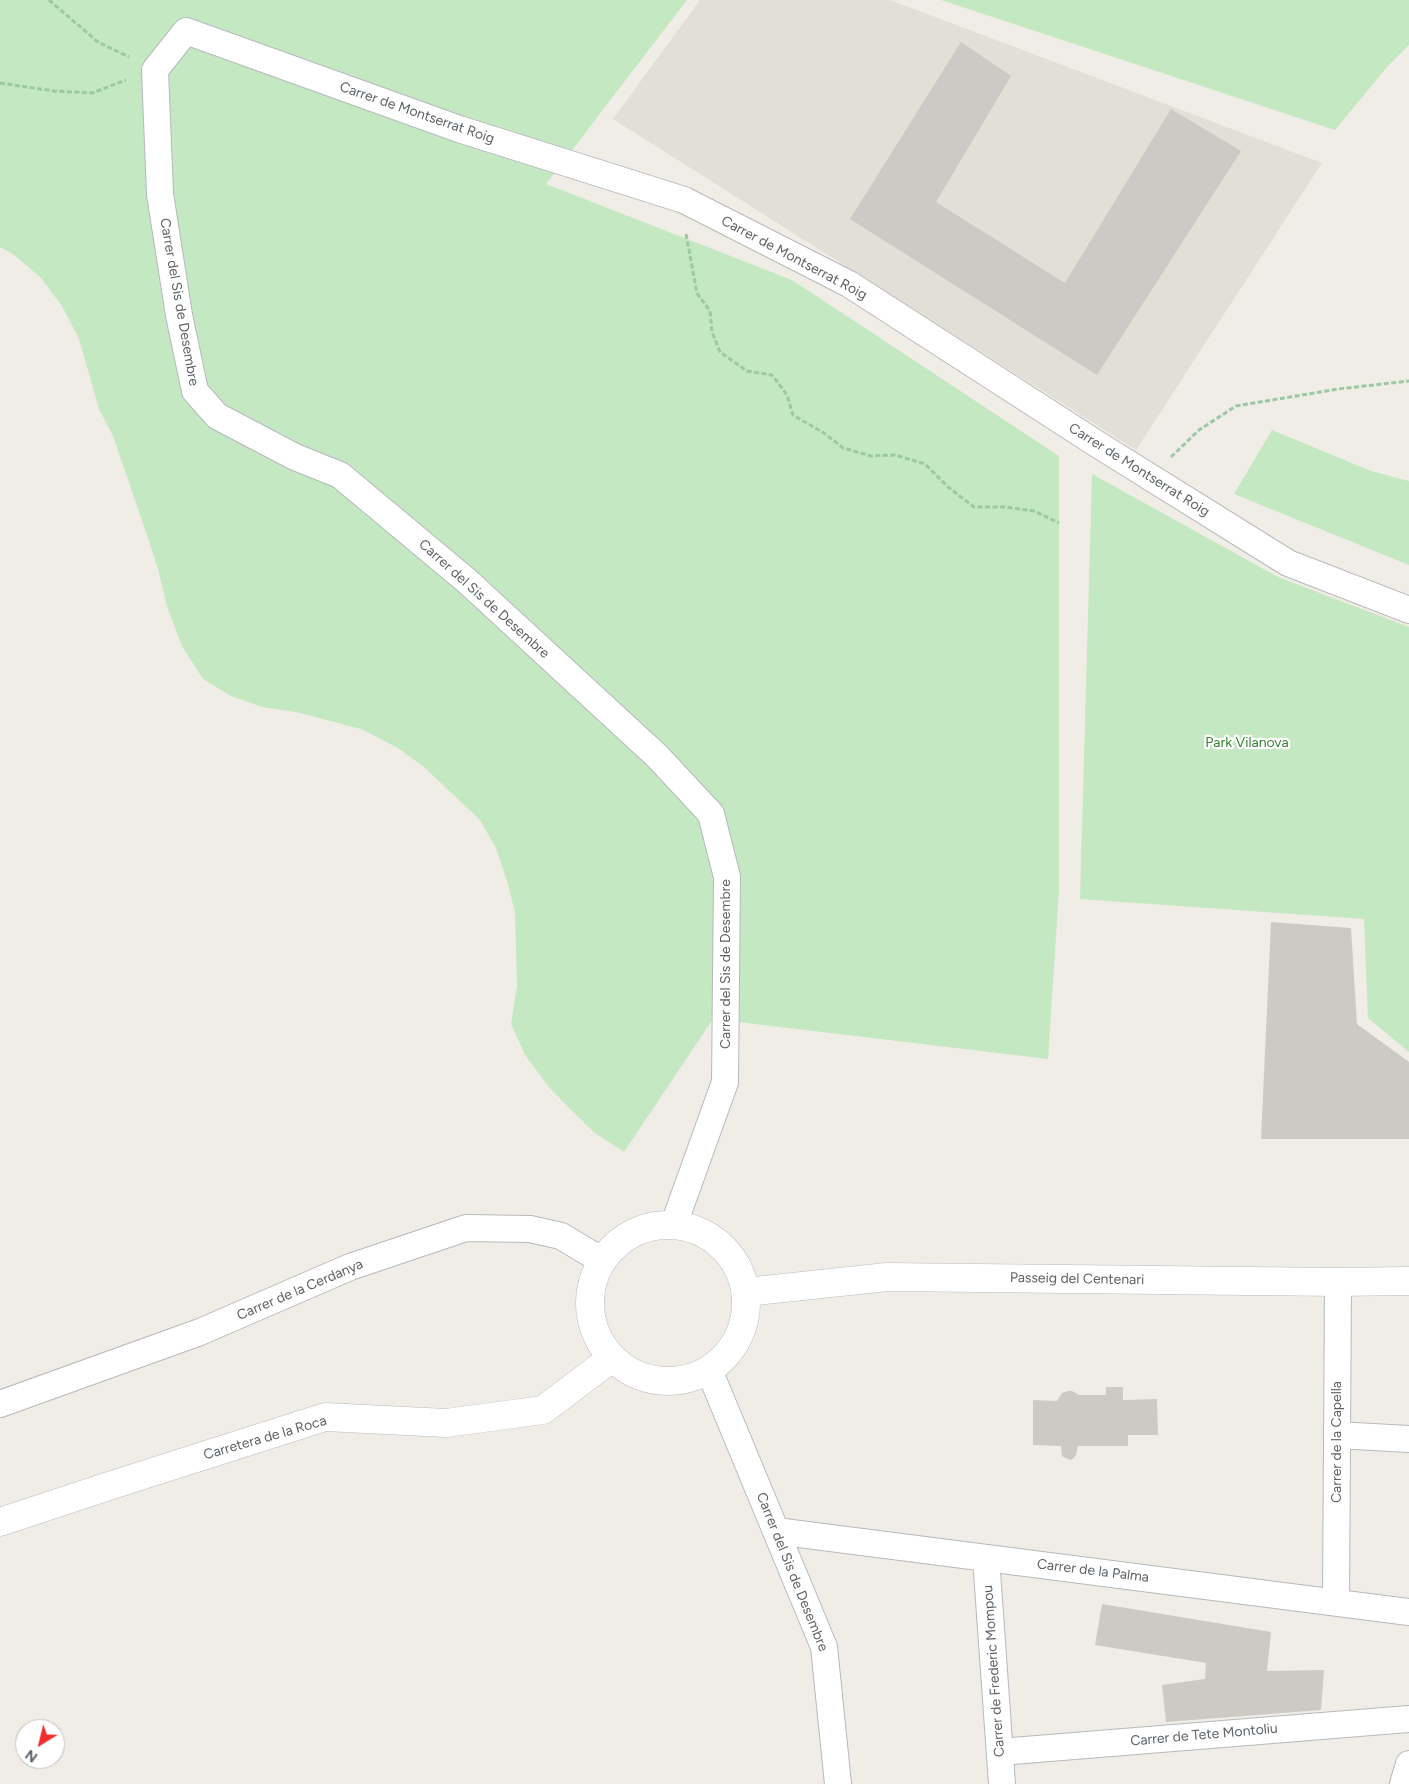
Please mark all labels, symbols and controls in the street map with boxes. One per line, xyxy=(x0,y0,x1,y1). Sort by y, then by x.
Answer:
street label: Carrer de Montserrat Roig xyxy=(337,79,497,147)
street label: Carrer de Montserrat Roig xyxy=(718,212,870,304)
street label: Carrer del Sis de Desembre xyxy=(156,217,202,387)
street label: Carrer de Montserrat Roig xyxy=(1066,420,1212,520)
street label: Carrer del Sis de Desembre xyxy=(415,536,553,662)
park label: Park Vilanova xyxy=(1205,735,1289,751)
street label: Carrer del Sis de Desembre xyxy=(718,879,734,1049)
street label: Carrer de la Cerdanya xyxy=(234,1256,366,1324)
street label: Passeig del Centenari xyxy=(1010,1269,1144,1289)
street label: Carrer de la Capella xyxy=(1329,1381,1345,1503)
street label: Carretera de la Roca xyxy=(202,1412,328,1464)
street label: Carrer del Sis de Desembre xyxy=(752,1490,832,1654)
street label: Carrer de la Palma xyxy=(1036,1556,1150,1586)
street label: Carrer de Frederic Mompou xyxy=(980,1584,1008,1758)
north arrow xyxy=(15,1719,65,1769)
street label: Carrer de Tete Montoliu xyxy=(1130,1720,1278,1750)
text: N xyxy=(22,1746,41,1766)

